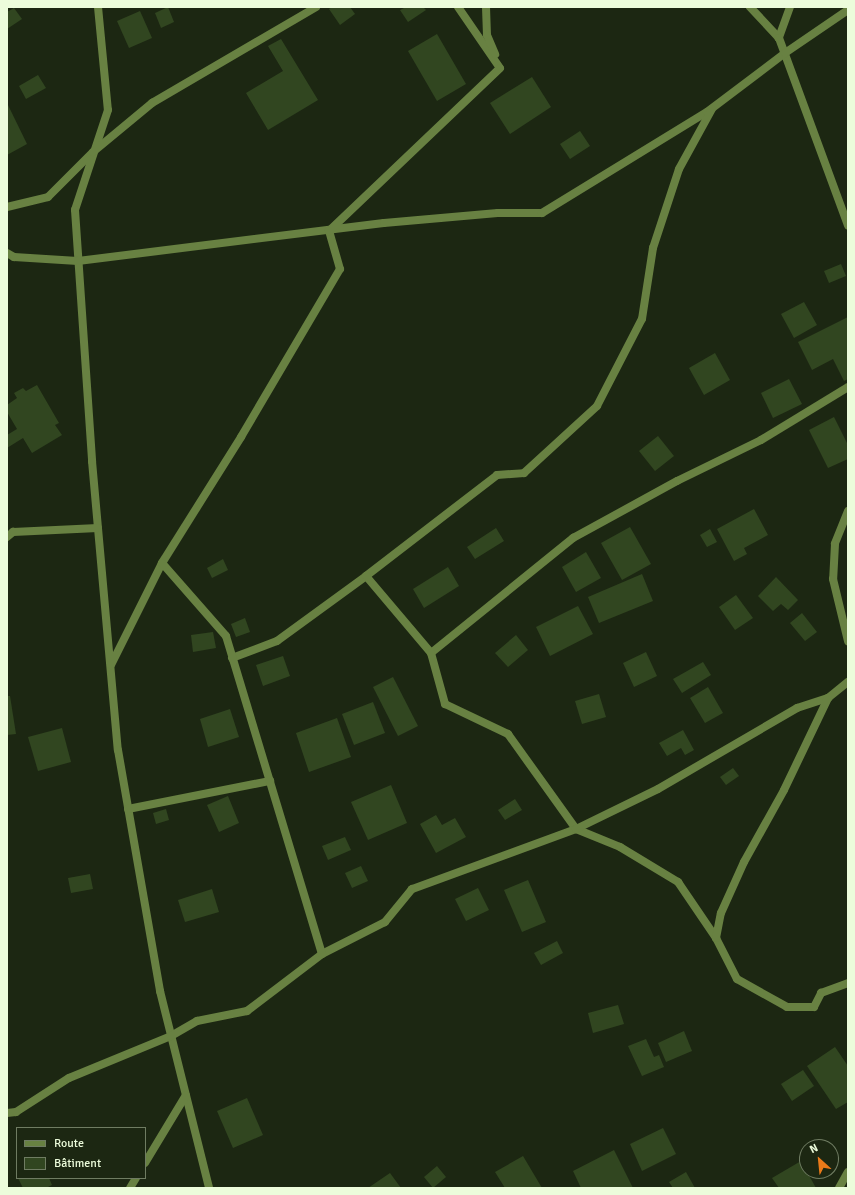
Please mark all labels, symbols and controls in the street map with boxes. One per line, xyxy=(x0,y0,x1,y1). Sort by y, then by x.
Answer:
legend xyxy=(16,1127,146,1179)
text: Route xyxy=(54,1136,84,1151)
north arrow xyxy=(799,1139,839,1179)
text: N xyxy=(807,1141,820,1156)
text: Bâtiment xyxy=(54,1156,101,1171)

